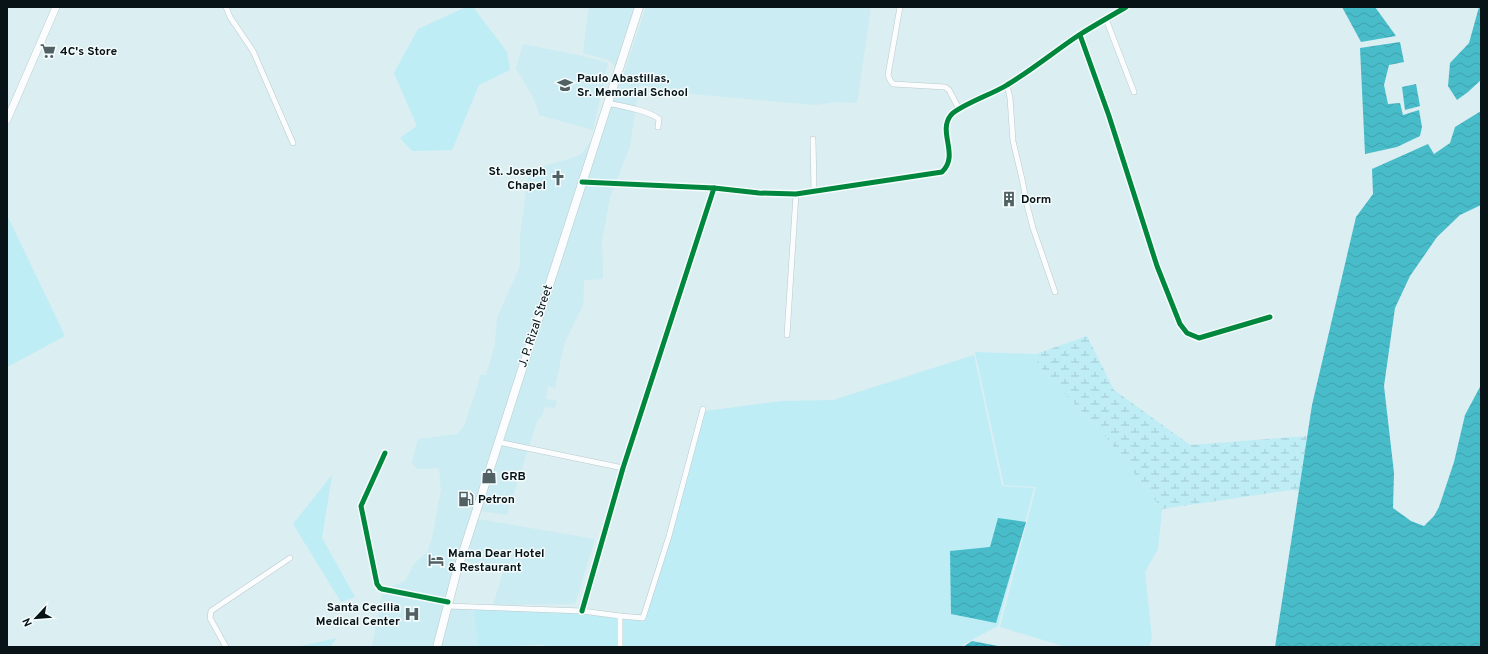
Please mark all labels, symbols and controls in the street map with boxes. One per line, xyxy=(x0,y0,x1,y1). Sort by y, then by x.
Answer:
supermarket icon: 4C's Store xyxy=(39,42,57,60)
place label: 4C's Store xyxy=(60,44,117,60)
place label: Paulo Abastillas, Sr. Memorial School xyxy=(577,71,688,101)
school or university icon: Paulo Abastillas, Sr. Memorial School xyxy=(556,76,574,94)
place label: St. Joseph Chapel xyxy=(488,164,546,194)
church icon: St. Joseph Chapel xyxy=(549,169,567,187)
building icon: Dorm xyxy=(1000,190,1018,208)
place label: Dorm xyxy=(1021,192,1051,208)
street label: J. P. Rizal Street xyxy=(515,283,557,369)
shop icon: GRB xyxy=(480,467,498,485)
place label: GRB xyxy=(501,469,526,485)
fuel station icon: Petron xyxy=(457,490,475,508)
place label: Petron xyxy=(478,492,515,508)
place label: Mama Dear Hotel & Restaurant xyxy=(448,546,545,576)
hotel icon: Mama Dear Hotel & Restaurant xyxy=(427,551,445,569)
north arrow xyxy=(16,598,56,638)
place label: Santa Cecilia Medical Center xyxy=(316,600,400,630)
hospital icon: Santa Cecilia Medical Center xyxy=(403,605,421,623)
text: N xyxy=(20,615,36,629)

